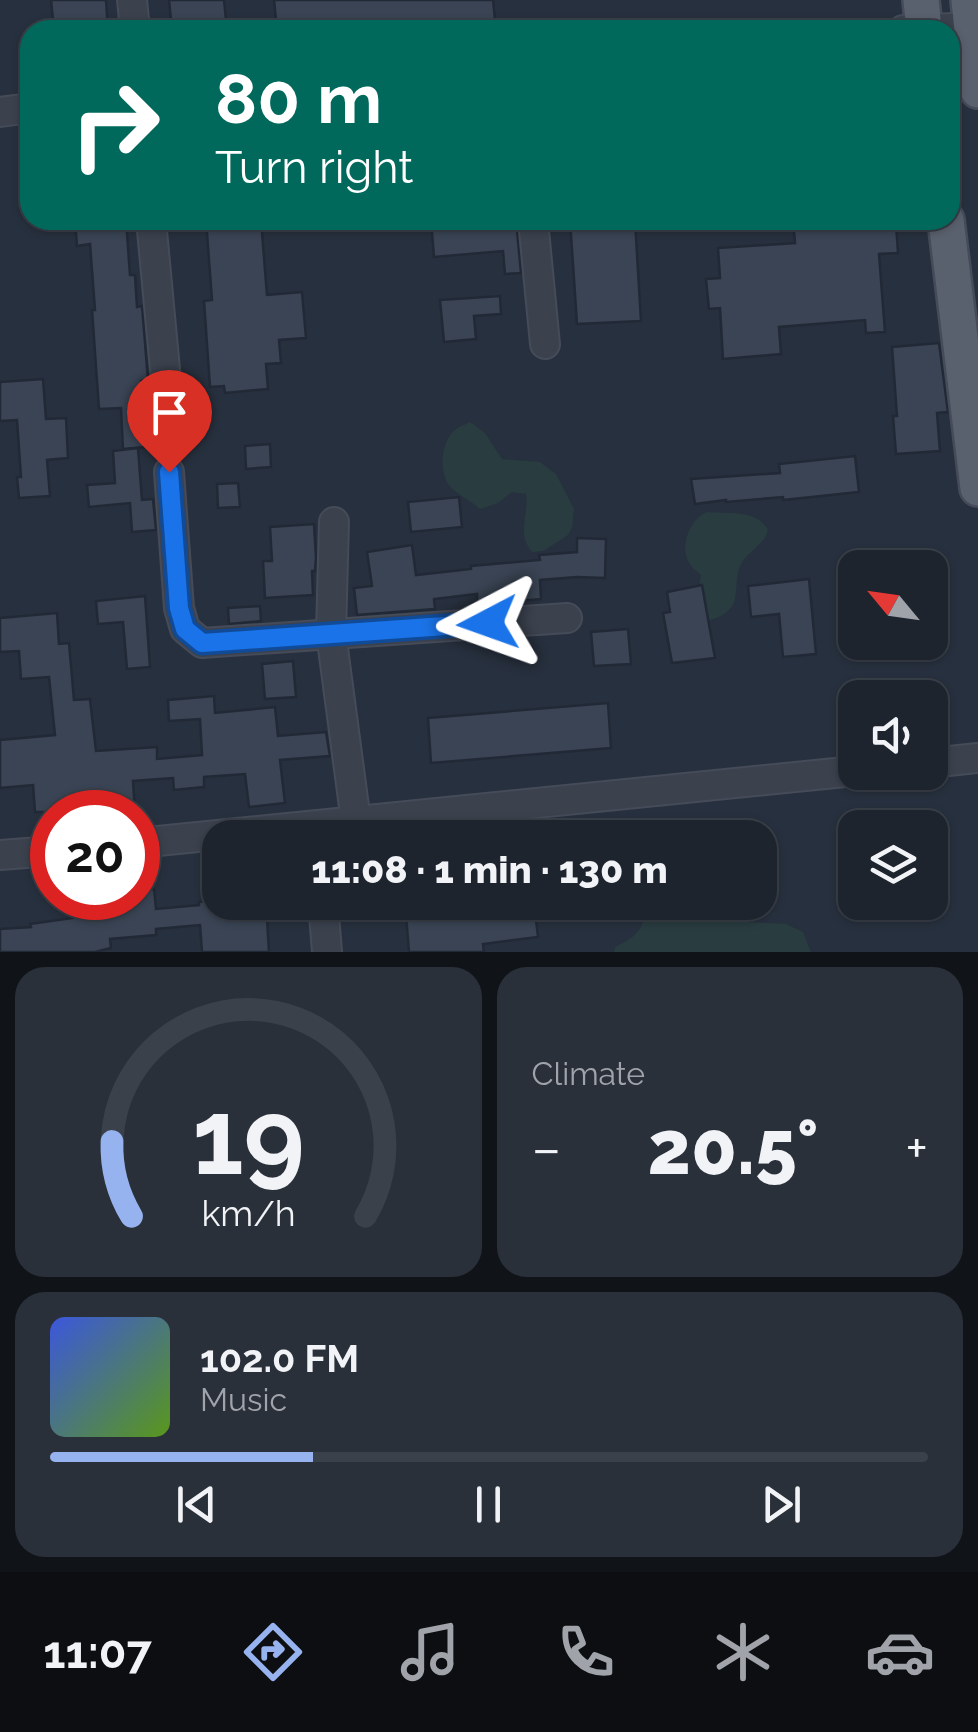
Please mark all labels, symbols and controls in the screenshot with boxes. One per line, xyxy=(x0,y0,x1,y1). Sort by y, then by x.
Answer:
text: 80 m xyxy=(215,57,382,139)
icon: right xyxy=(50,60,180,190)
text: Turn right xyxy=(215,141,413,194)
pin xyxy=(127,370,212,473)
icon: arrive xyxy=(142,385,197,440)
north arrow xyxy=(838,550,948,660)
map controls xyxy=(838,550,948,920)
position arrow xyxy=(436,571,540,675)
button: sound xyxy=(838,680,948,790)
speed limit sign: 20 xyxy=(30,790,160,920)
button: layers xyxy=(838,810,948,920)
text: 11:08 · 1 min · 130 m xyxy=(311,847,668,892)
text: Climate xyxy=(532,1055,645,1092)
text: 19 xyxy=(192,1076,305,1198)
text: 20.5° xyxy=(648,1103,819,1192)
text: − xyxy=(532,1116,561,1181)
text: + xyxy=(905,1116,928,1181)
text: km/h xyxy=(201,1192,295,1234)
text: 102.0 FM xyxy=(200,1336,359,1381)
text: Music xyxy=(200,1381,287,1418)
icon: previous xyxy=(169,1477,224,1532)
icon: pause xyxy=(461,1477,516,1532)
icon: next xyxy=(754,1477,809,1532)
icon: directions xyxy=(238,1617,308,1687)
icon: music xyxy=(395,1617,465,1687)
icon: phone xyxy=(551,1617,621,1687)
icon: climate xyxy=(708,1617,778,1687)
icon: car xyxy=(865,1617,935,1687)
text: 11:07 xyxy=(43,1626,152,1679)

